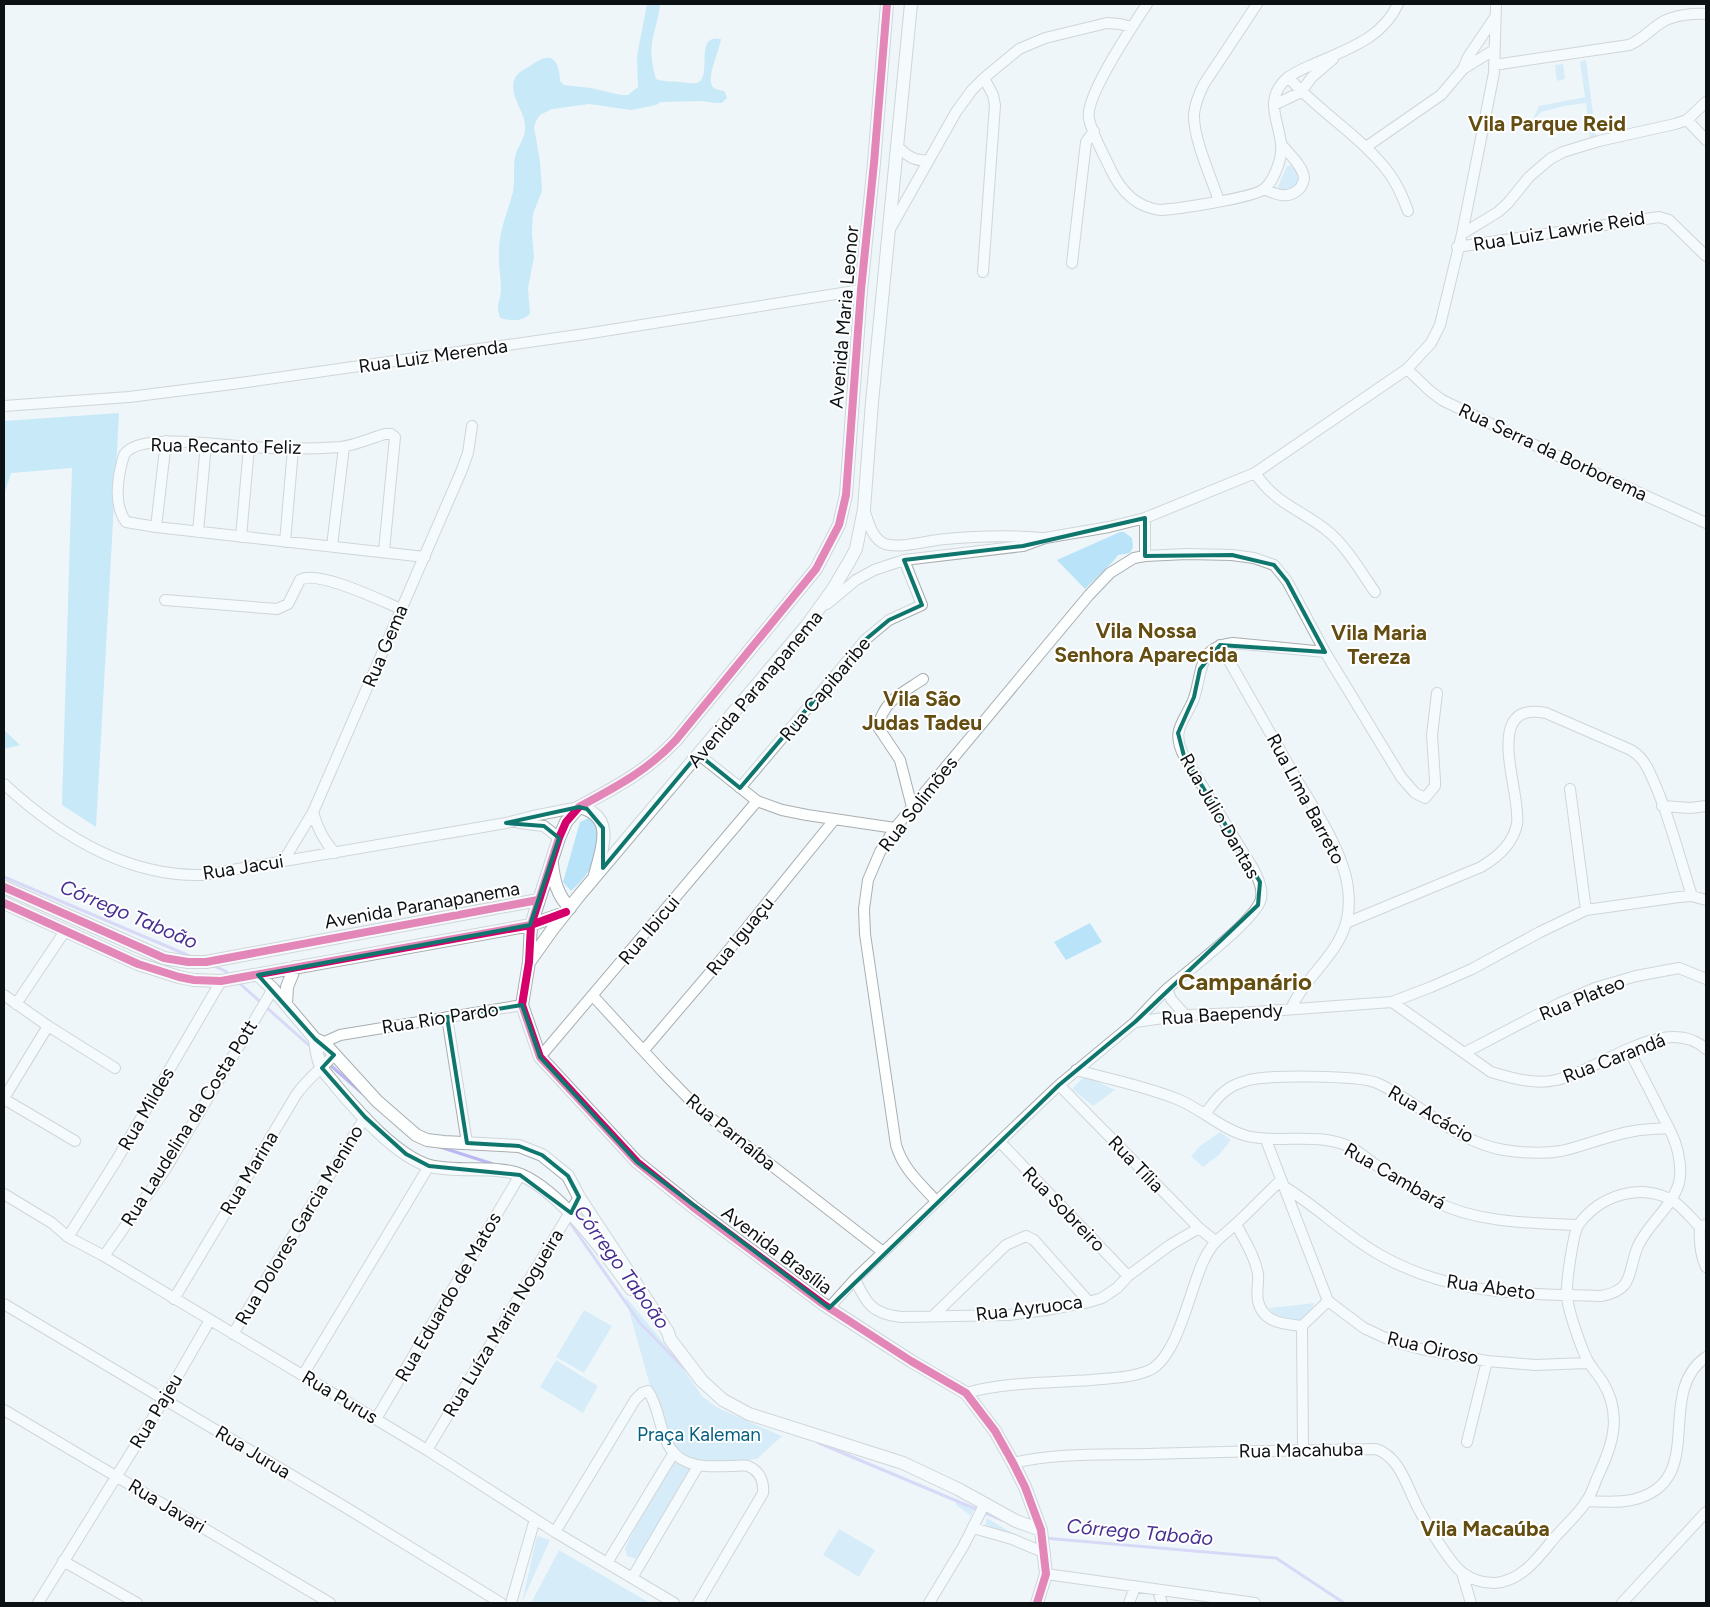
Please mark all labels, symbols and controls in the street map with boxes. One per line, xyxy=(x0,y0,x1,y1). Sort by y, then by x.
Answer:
district label: Vila Parque Reid xyxy=(1468,111,1626,136)
street label: Rua Luiz Lawrie Reid xyxy=(1471,206,1647,256)
street label: Avenida Maria Leonor xyxy=(825,224,864,409)
street label: Rua Luiz Merenda xyxy=(357,334,509,378)
street label: Rua Serra da Borborema xyxy=(1455,398,1651,506)
street label: Rua Recanto Feliz xyxy=(150,433,302,459)
street label: Rua Gema xyxy=(357,601,413,691)
street label: Avenida Paranapanema xyxy=(683,606,827,772)
district label: Vila Nossa Senhora Aparecida xyxy=(1054,618,1238,667)
district label: Vila Maria Tereza xyxy=(1331,620,1427,669)
street label: Rua Capibaribe xyxy=(775,632,875,746)
district label: Vila São Judas Tadeu xyxy=(862,686,982,735)
street label: Rua Lima Barreto xyxy=(1262,730,1350,868)
street label: Rua Júlio Dantas xyxy=(1175,749,1265,883)
street label: Rua Solimões xyxy=(874,752,962,856)
street label: Rua Jacui xyxy=(201,849,285,885)
water label: Córrego Taboão xyxy=(57,874,202,954)
street label: Avenida Paranapanema xyxy=(323,876,521,934)
street label: Rua Ibicui xyxy=(614,891,684,969)
street label: Rua Iguaçu xyxy=(701,892,779,980)
district label: Campanário xyxy=(1178,967,1312,996)
street label: Rua Plateo xyxy=(1536,970,1628,1026)
street label: Rua Rio Pardo xyxy=(380,997,500,1039)
street label: Rua Baependy xyxy=(1160,998,1284,1030)
street label: Rua Laudelina da Costa Pott xyxy=(116,1016,262,1230)
street label: Rua Carandá xyxy=(1560,1028,1668,1088)
street label: Rua Mildes xyxy=(113,1063,179,1155)
street label: Rua Acácio xyxy=(1384,1080,1478,1148)
street label: Rua Parnaíba xyxy=(681,1089,781,1175)
street label: Rua Dolores Garcia Menino xyxy=(230,1121,368,1329)
street label: Rua Marina xyxy=(215,1127,283,1219)
street label: Rua Tília xyxy=(1103,1131,1169,1197)
street label: Rua Cambará xyxy=(1340,1138,1450,1214)
street label: Rua Sobreiro xyxy=(1018,1162,1110,1256)
water label: Córrego Taboão xyxy=(569,1200,675,1334)
street label: Avenida Brasília xyxy=(717,1201,837,1299)
street label: Rua Eduardo de Matos xyxy=(390,1208,506,1386)
street label: Rua Luíza Maria Nogueira xyxy=(438,1225,568,1421)
street label: Rua Abeto xyxy=(1445,1269,1537,1305)
street label: Rua Ayruoca xyxy=(974,1290,1084,1326)
street label: Rua Oiroso xyxy=(1385,1326,1481,1370)
street label: Rua Purus xyxy=(298,1365,382,1429)
street label: Rua Pajeu xyxy=(125,1369,187,1453)
street label: Rua Jurua xyxy=(211,1421,295,1483)
park label: Praça Kaleman xyxy=(637,1423,761,1446)
street label: Rua Macahuba xyxy=(1238,1437,1364,1463)
street label: Rua Javari xyxy=(124,1474,210,1538)
water label: Córrego Taboão xyxy=(1066,1514,1215,1550)
district label: Vila Macaúba xyxy=(1420,1516,1550,1541)

